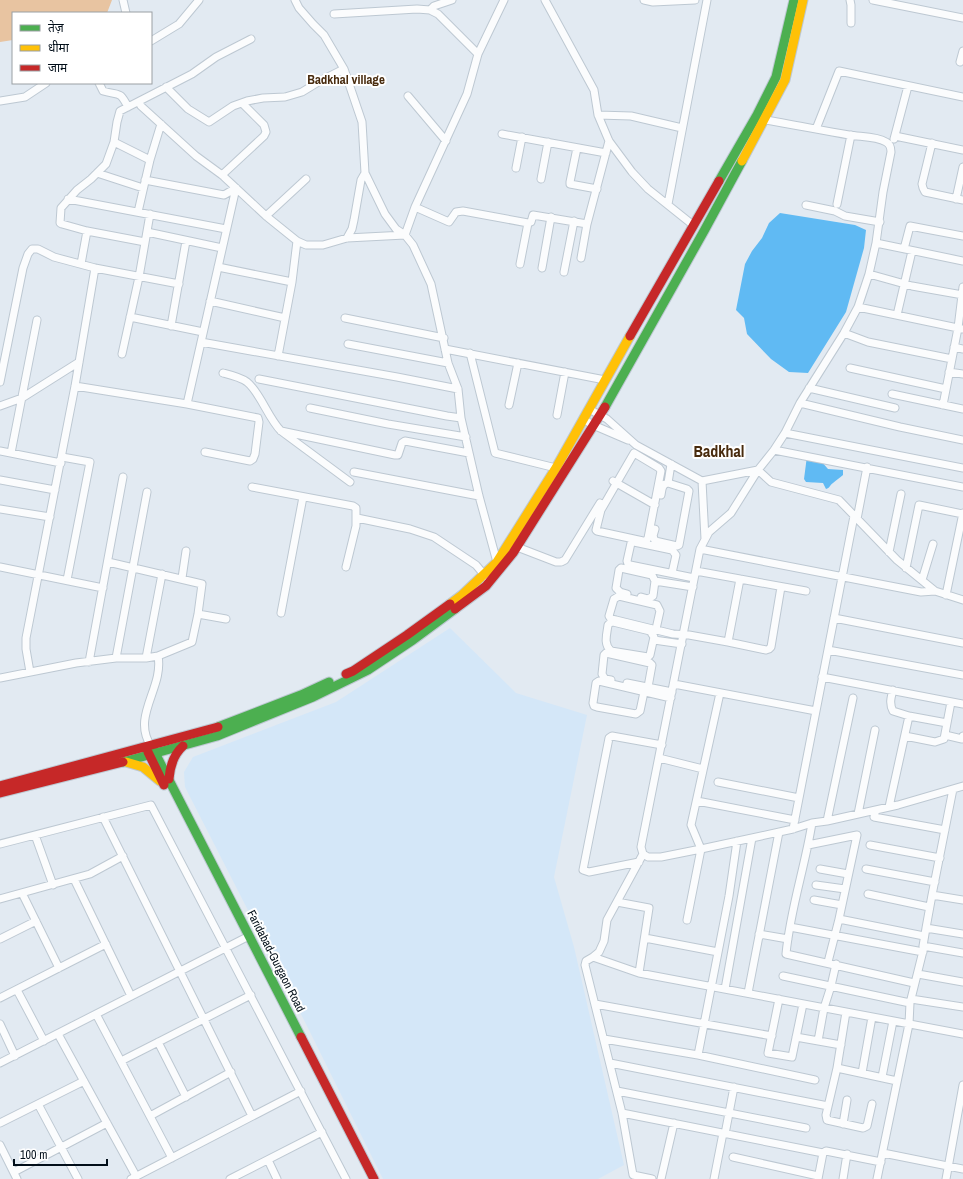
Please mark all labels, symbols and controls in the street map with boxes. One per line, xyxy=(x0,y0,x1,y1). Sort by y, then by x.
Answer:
legend xyxy=(12,12,152,84)
text: तेज़ xyxy=(48,20,65,36)
text: धीमा xyxy=(48,40,70,56)
text: जाम xyxy=(48,60,68,76)
district label: Badkhal village xyxy=(307,71,385,88)
district label: Badkhal xyxy=(693,440,745,462)
street label: Faridabad-Gurgaon Road xyxy=(243,907,309,1015)
scale bar xyxy=(14,1141,107,1167)
text: 100 m xyxy=(20,1147,47,1163)

